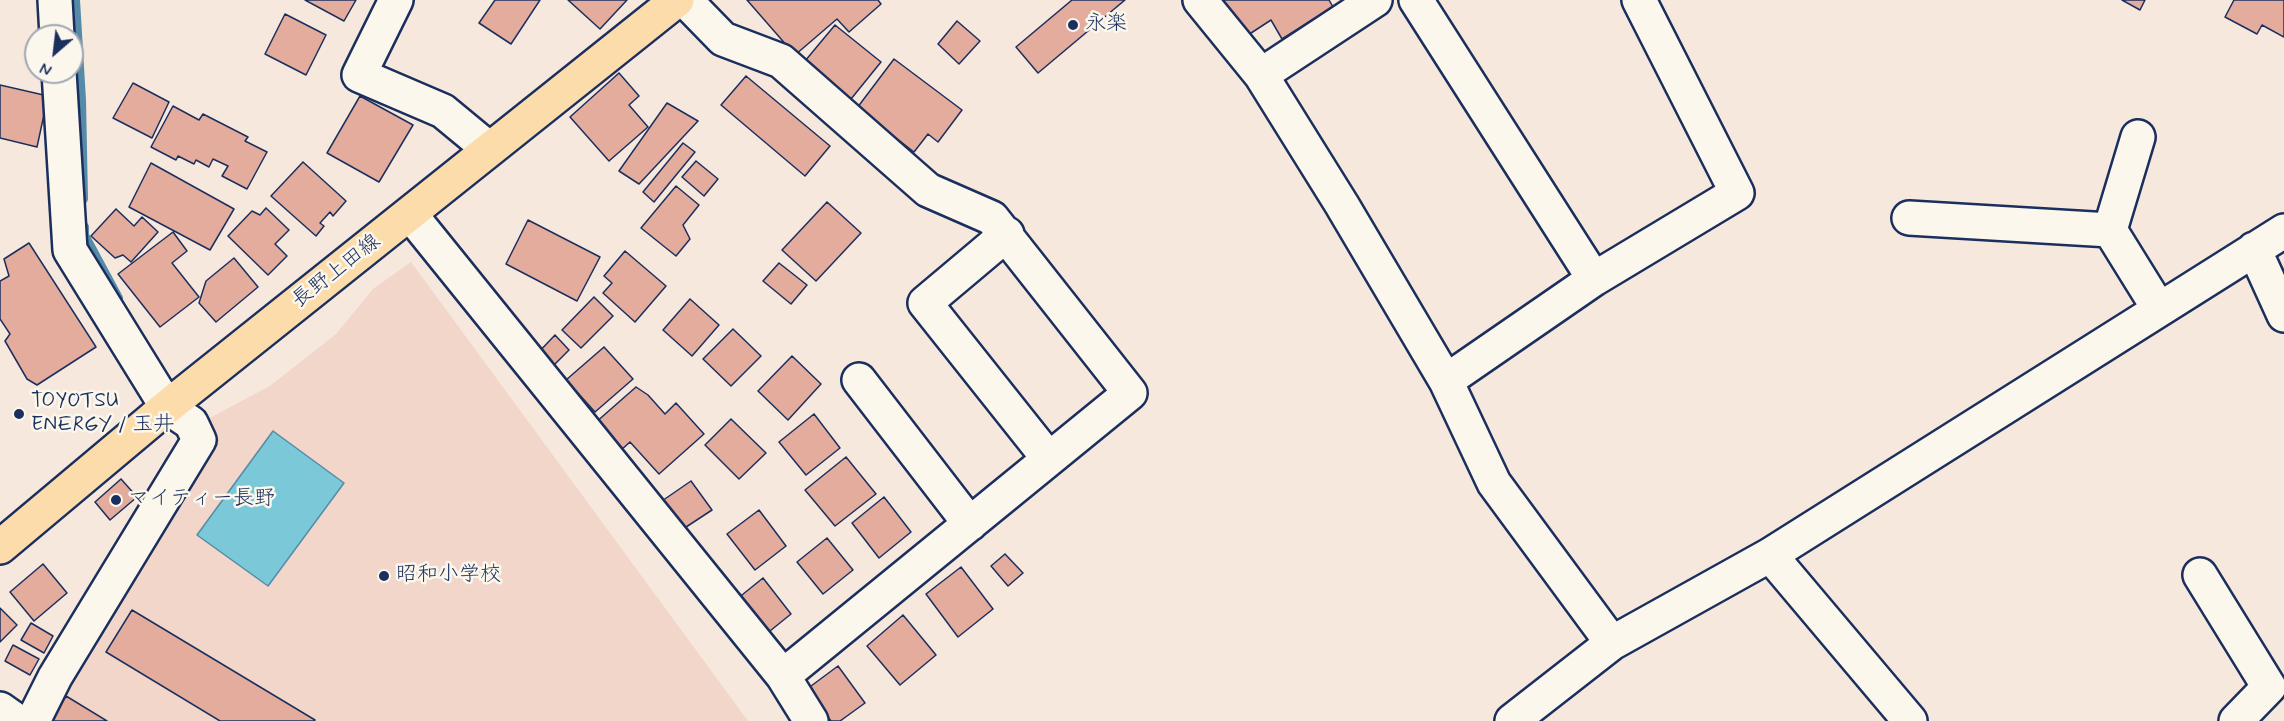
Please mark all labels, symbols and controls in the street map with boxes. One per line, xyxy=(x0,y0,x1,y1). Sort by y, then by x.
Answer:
place label: 永楽 xyxy=(1085,12,1127,38)
marker: 永楽 xyxy=(1066,18,1080,32)
north arrow xyxy=(24,24,84,84)
text: N xyxy=(37,57,56,80)
street label: 長野上田線 xyxy=(288,230,386,314)
place label: TOYOTSU ENERGY / 玉井 xyxy=(31,389,174,439)
marker: TOYOTSU ENERGY / 玉井 xyxy=(12,407,26,421)
place label: マイティー長野 xyxy=(128,487,275,513)
marker: マイティー長野 xyxy=(109,493,123,507)
place label: 昭和小学校 xyxy=(396,563,501,589)
marker: 昭和小学校 xyxy=(377,569,391,583)

